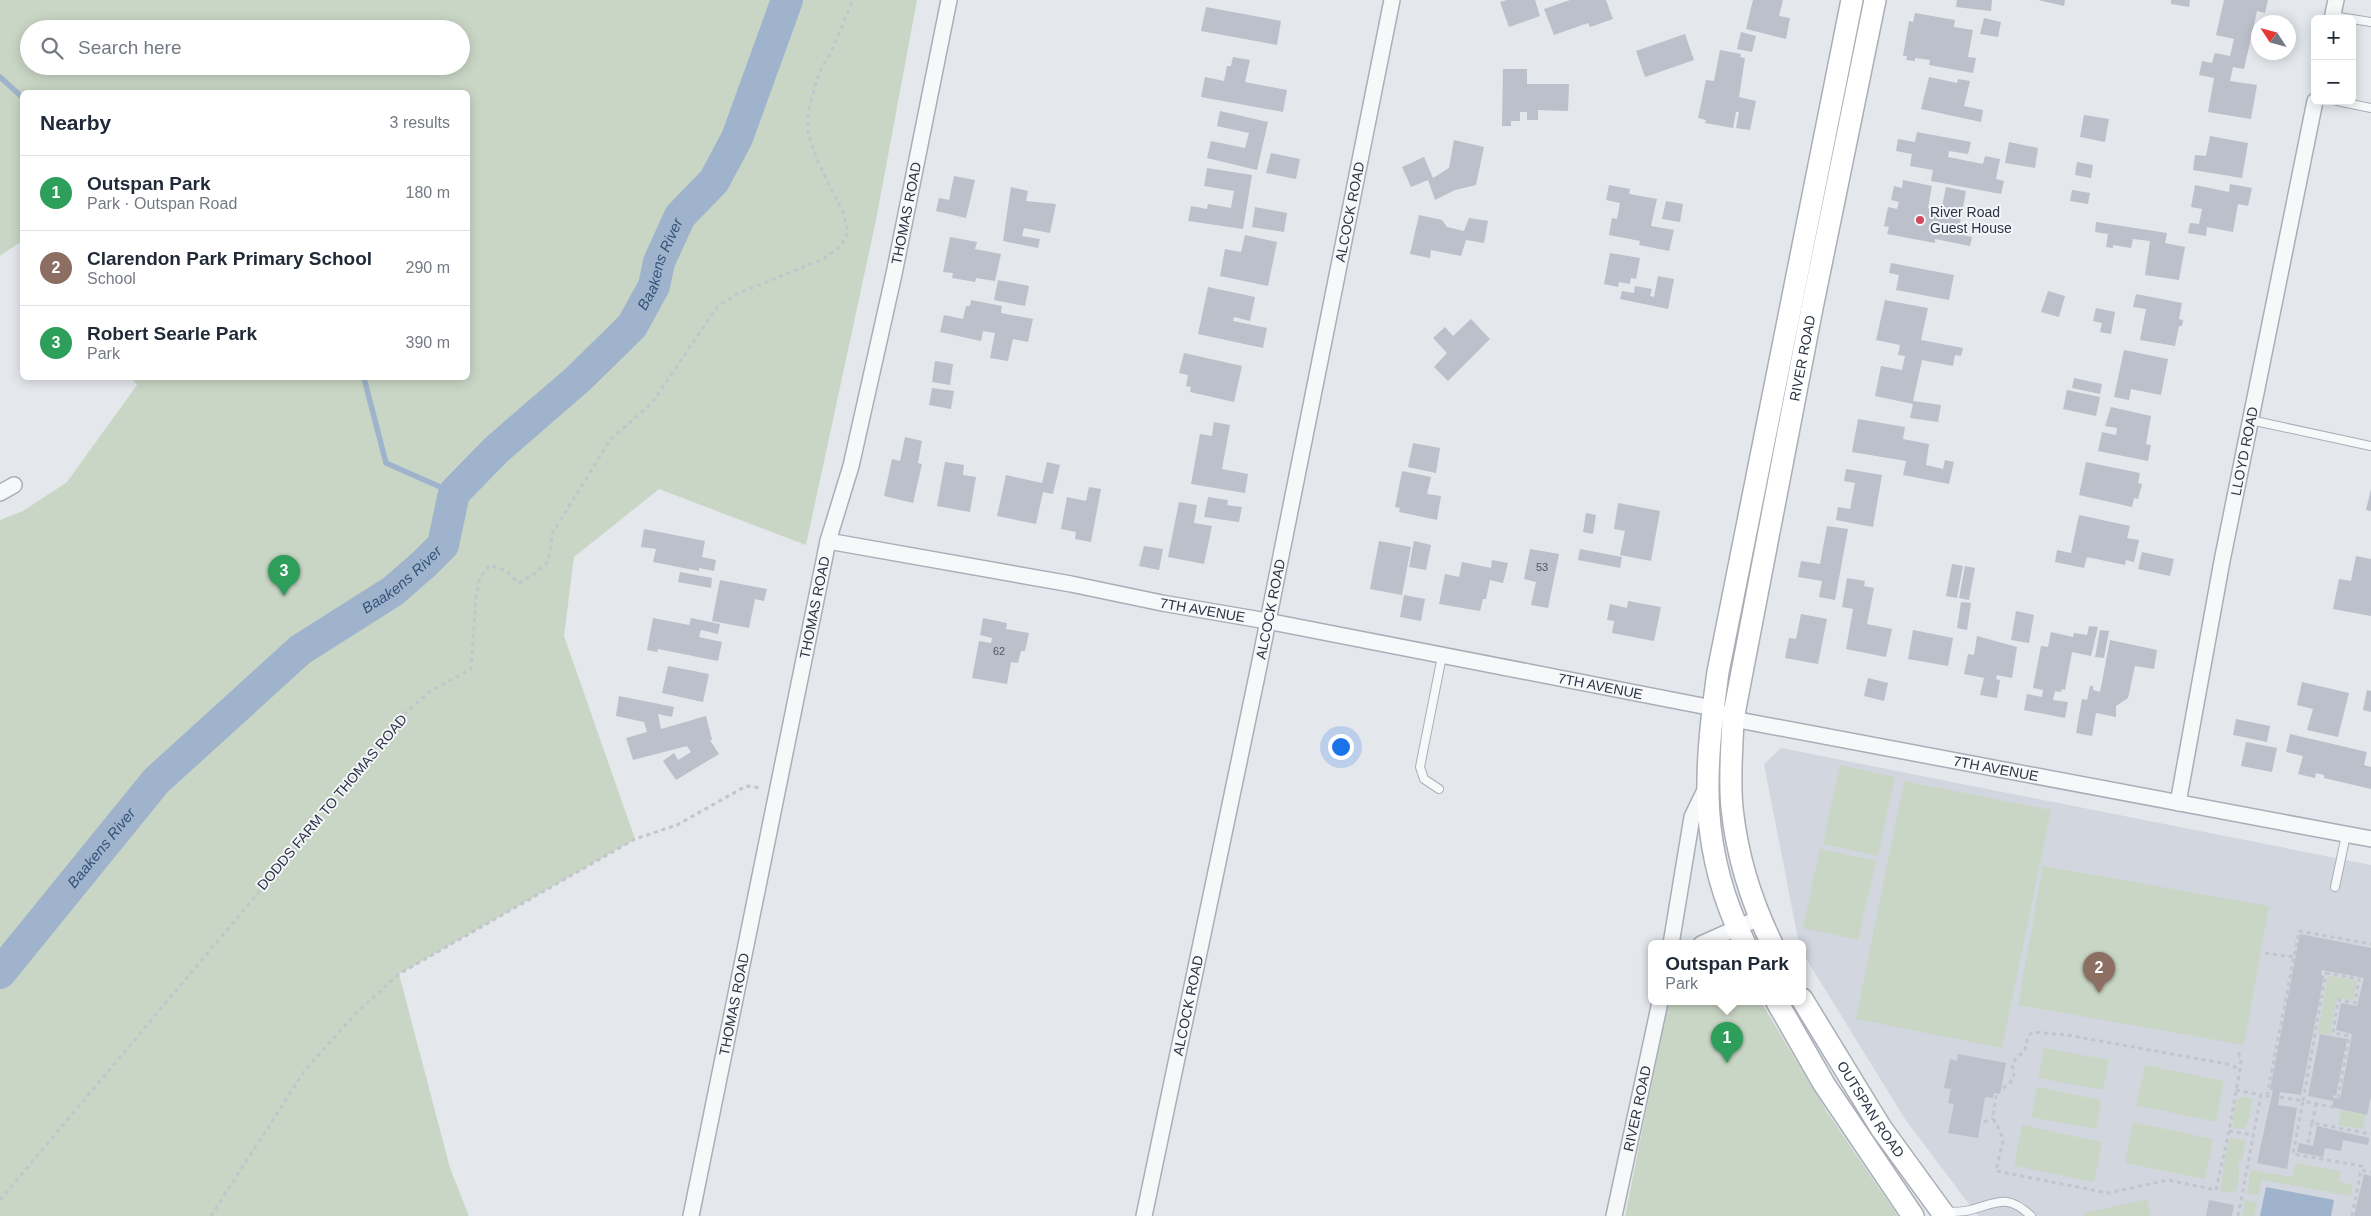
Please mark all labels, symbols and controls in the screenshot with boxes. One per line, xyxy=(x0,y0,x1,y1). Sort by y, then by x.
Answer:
north arrow xyxy=(2251,15,2296,60)
map controls xyxy=(2311,15,2356,105)
button: + xyxy=(2311,15,2356,60)
search box xyxy=(20,20,470,75)
icon: search xyxy=(38,34,66,62)
text: Search here xyxy=(78,37,182,58)
button: − xyxy=(2311,60,2356,105)
text: Nearby xyxy=(40,111,111,134)
text: 3 results xyxy=(390,114,450,131)
street label: THOMAS ROAD xyxy=(888,160,924,266)
street label: ALCOCK ROAD xyxy=(1332,160,1368,263)
text: Outspan Park xyxy=(87,173,211,194)
text: 1 xyxy=(52,184,60,201)
text: 180 m xyxy=(406,184,450,201)
text: Park · Outspan Road xyxy=(87,195,237,212)
place label: River Road Guest House xyxy=(1930,204,2012,236)
marker: River Road Guest House xyxy=(1914,214,1926,226)
water label: Baakens River xyxy=(634,215,686,313)
text: Clarendon Park Primary School xyxy=(87,248,372,269)
text: 2 xyxy=(52,259,60,276)
text: 290 m xyxy=(406,259,450,276)
text: School xyxy=(87,270,136,287)
street label: RIVER ROAD xyxy=(1786,314,1818,402)
text: Robert Searle Park xyxy=(87,323,257,344)
text: 3 xyxy=(52,334,60,351)
text: 390 m xyxy=(406,334,450,351)
text: Park xyxy=(87,345,120,362)
street label: LLOYD ROAD xyxy=(2227,405,2261,497)
water label: Baakens River xyxy=(359,542,446,616)
pin: 3 xyxy=(268,555,300,596)
street label: THOMAS ROAD xyxy=(796,555,833,660)
street label: ALCOCK ROAD xyxy=(1253,557,1288,661)
house number: 53 xyxy=(1536,561,1548,573)
street label: 7TH AVENUE xyxy=(1159,595,1247,625)
house number: 62 xyxy=(993,645,1005,657)
street label: 7TH AVENUE xyxy=(1557,670,1644,702)
street label: DODDS FARM TO THOMAS ROAD xyxy=(254,711,410,893)
your location xyxy=(1328,734,1354,760)
street label: 7TH AVENUE xyxy=(1952,753,2040,784)
water label: Baakens River xyxy=(64,804,139,891)
popup xyxy=(1648,940,1806,1005)
street label: THOMAS ROAD xyxy=(716,952,752,1057)
pin: 2 xyxy=(2083,952,2115,993)
text: Outspan Park xyxy=(1665,953,1789,974)
street label: ALCOCK ROAD xyxy=(1170,954,1206,1057)
text: Park xyxy=(1665,975,1698,992)
pin: 1 xyxy=(1711,1022,1743,1063)
street label: OUTSPAN ROAD xyxy=(1834,1058,1908,1160)
street label: RIVER ROAD xyxy=(1620,1064,1654,1153)

